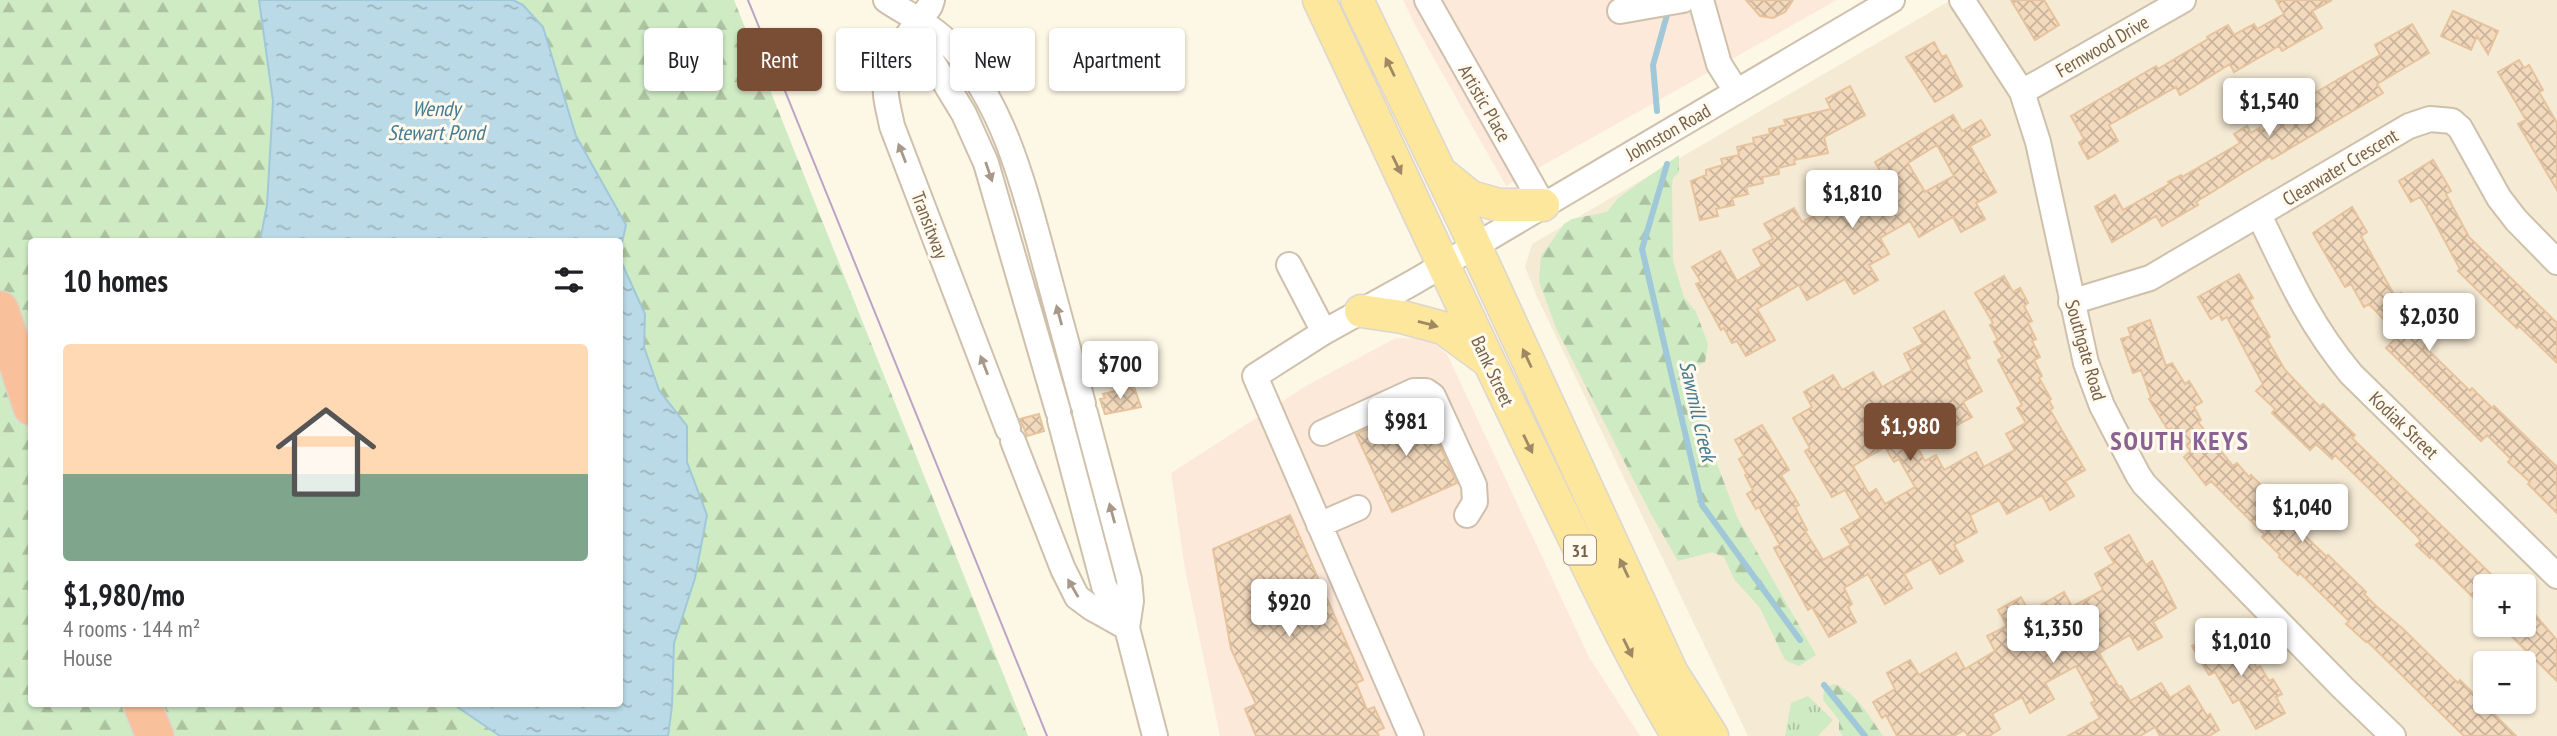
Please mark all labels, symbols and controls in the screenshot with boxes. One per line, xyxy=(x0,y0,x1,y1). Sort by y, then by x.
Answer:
street label: Fernwood Drive xyxy=(2051,10,2153,82)
chip: Buy xyxy=(644,28,723,91)
chip: Rent xyxy=(737,28,822,91)
chip: Filters xyxy=(836,28,936,91)
chip: New xyxy=(950,28,1035,91)
chip: Apartment xyxy=(1049,28,1185,91)
one-way arrow xyxy=(1384,57,1396,77)
street label: Artistic Place xyxy=(1453,60,1517,146)
pin: $1,540 xyxy=(2212,78,2326,138)
text: $1,540 xyxy=(2239,86,2299,115)
water label: Wendy Stewart Pond xyxy=(388,95,487,146)
street label: Johnston Road xyxy=(1620,98,1715,166)
street label: Clearwater Crescent xyxy=(2278,123,2403,211)
one-way arrow xyxy=(897,142,908,163)
one-way arrow xyxy=(1392,155,1403,175)
one-way arrow xyxy=(984,161,995,182)
pin: $1,810 xyxy=(1795,170,1909,230)
text: $1,810 xyxy=(1822,178,1882,207)
street label: Transitway xyxy=(906,188,954,263)
text: 10 homes xyxy=(63,261,168,300)
icon: filters xyxy=(550,261,588,299)
pin: $2,030 xyxy=(2372,294,2486,353)
street label: Southgate Road xyxy=(2060,297,2112,403)
text: $2,030 xyxy=(2399,301,2459,330)
one-way arrow xyxy=(1053,304,1063,325)
one-way arrow xyxy=(1417,319,1439,330)
street label: Bank Street xyxy=(1466,332,1520,411)
pin: $700 xyxy=(1079,342,1161,401)
one-way arrow xyxy=(1521,348,1533,368)
text: $700 xyxy=(1098,349,1142,378)
one-way arrow xyxy=(979,354,990,375)
water label: Sawmill Creek xyxy=(1673,358,1723,467)
street label: Kodiak Street xyxy=(2364,386,2444,464)
icon: home xyxy=(263,389,389,515)
pin: $981 xyxy=(1365,398,1447,458)
pin: $1,980 xyxy=(1853,404,1967,463)
text: $981 xyxy=(1384,406,1428,435)
text: $1,980 xyxy=(1880,411,1940,440)
district label: SOUTH KEYS xyxy=(2110,424,2250,457)
one-way arrow xyxy=(1523,434,1534,454)
pin: $1,040 xyxy=(2245,484,2359,544)
text: $1,040 xyxy=(2272,492,2332,521)
one-way arrow xyxy=(1106,502,1117,524)
road number: 31 xyxy=(1564,536,1596,564)
one-way arrow xyxy=(1618,558,1629,578)
map controls xyxy=(2473,574,2536,714)
button: + xyxy=(2473,574,2536,637)
text: $1,980/mo xyxy=(63,575,185,614)
one-way arrow xyxy=(1067,578,1079,597)
pin: $920 xyxy=(1248,580,1330,639)
text: $920 xyxy=(1267,587,1311,616)
pin: $1,350 xyxy=(1996,606,2110,665)
text: $1,350 xyxy=(2023,613,2083,642)
text: 4 rooms · 144 m² xyxy=(63,614,200,643)
pin: $1,010 xyxy=(2184,618,2298,678)
text: $1,010 xyxy=(2211,626,2271,655)
one-way arrow xyxy=(1623,638,1634,658)
text: House xyxy=(63,643,113,672)
button: − xyxy=(2473,651,2536,714)

